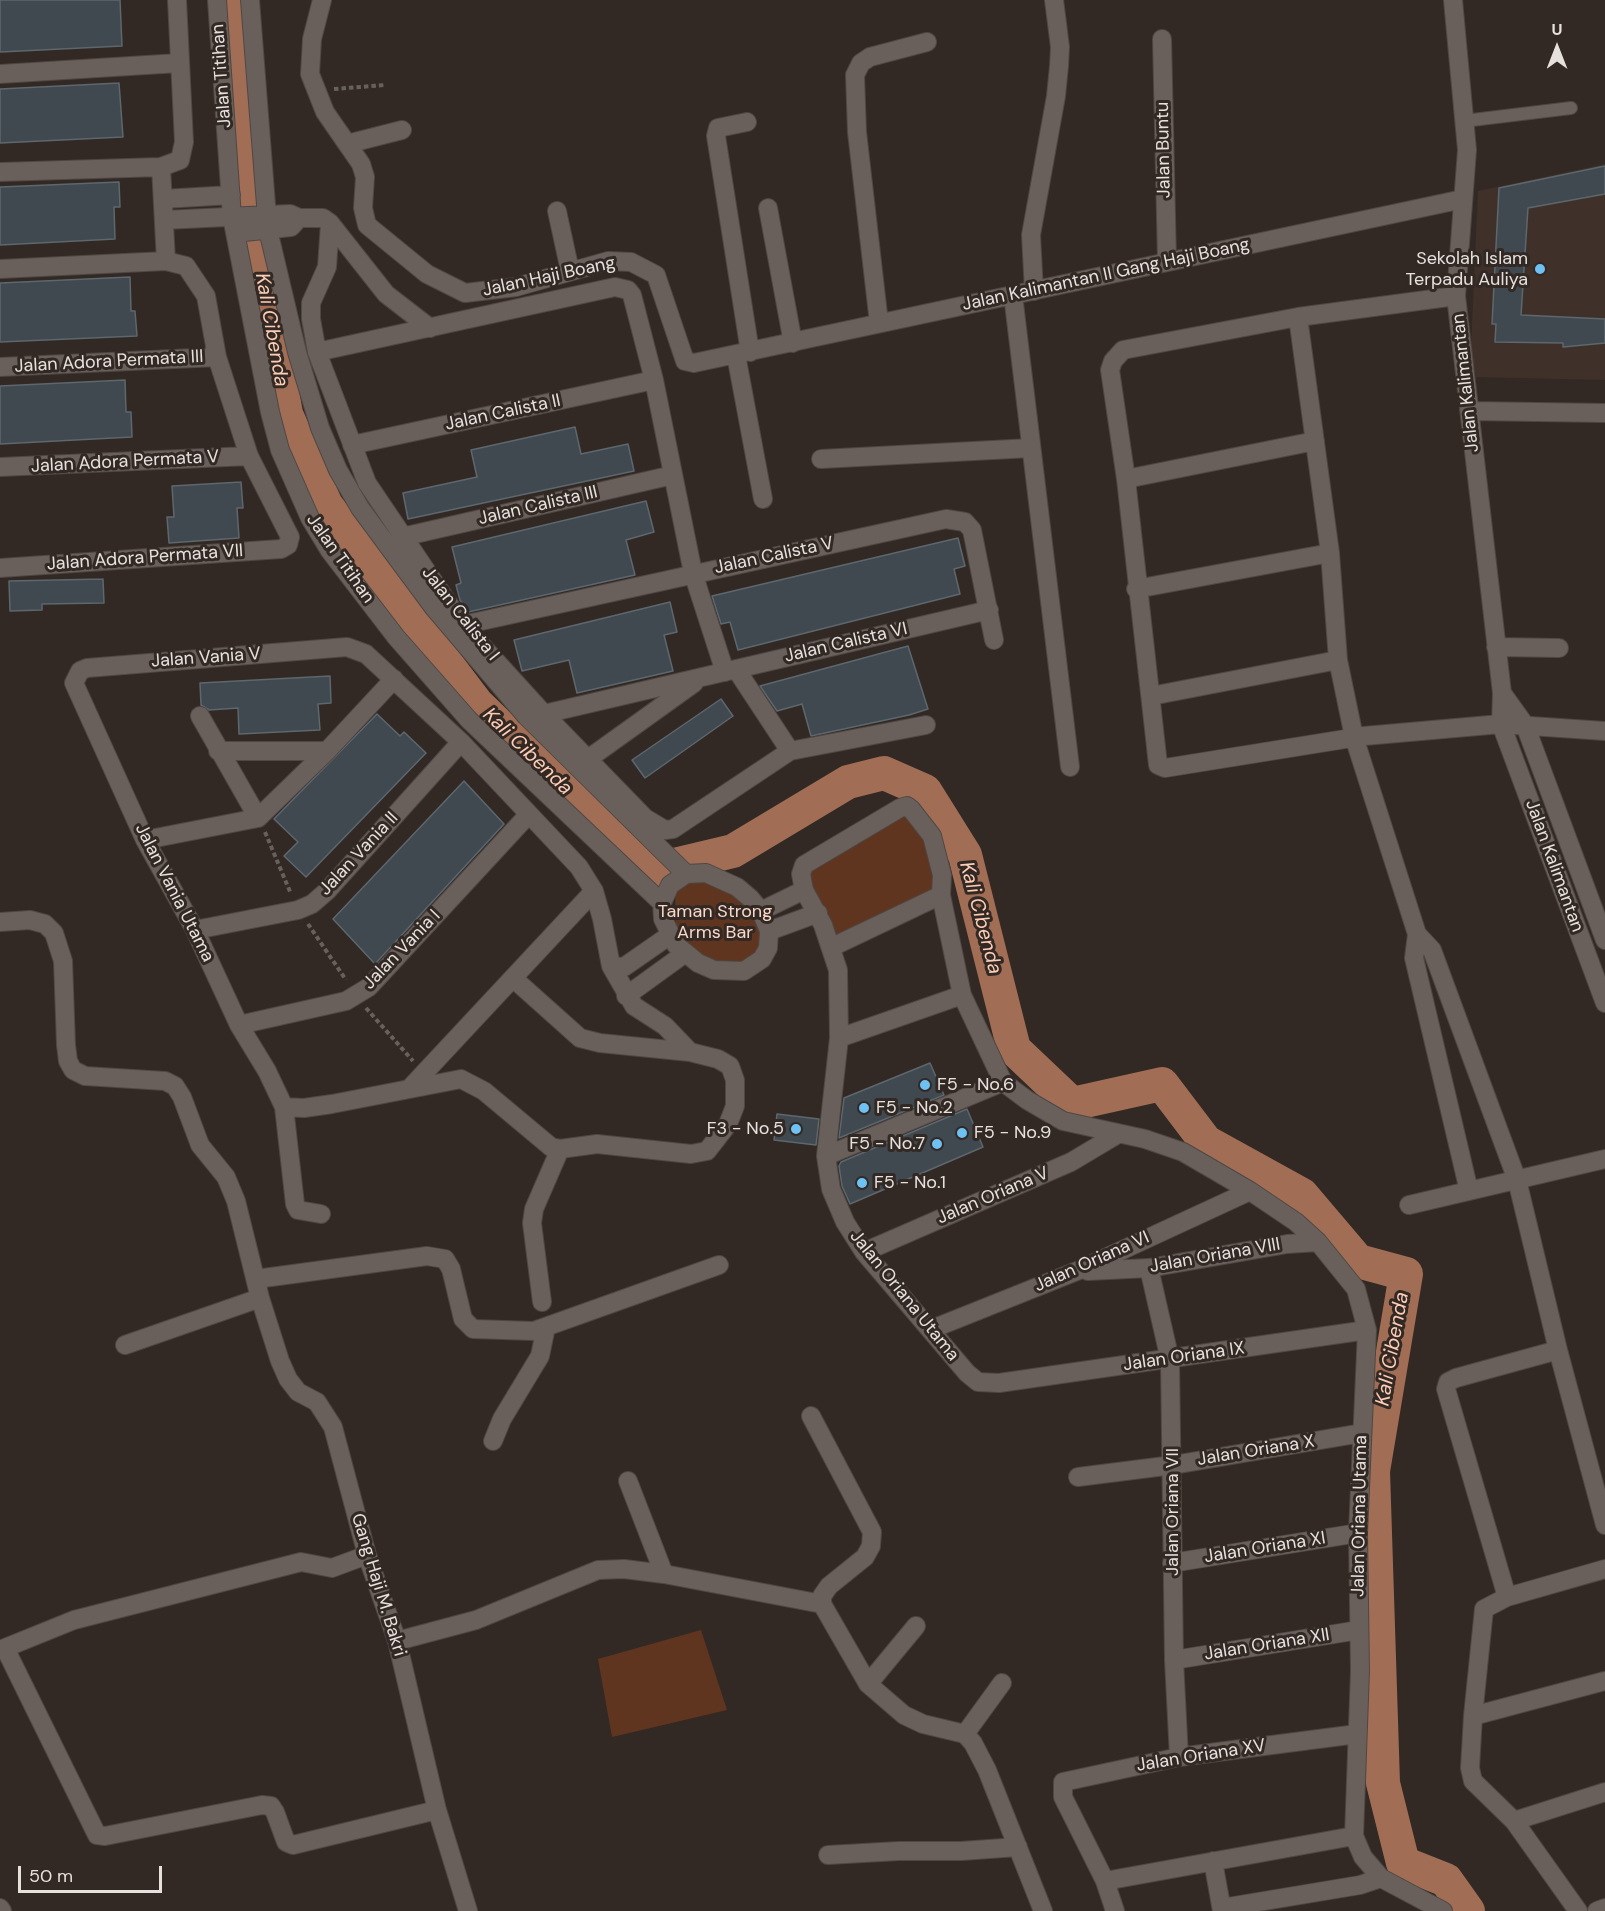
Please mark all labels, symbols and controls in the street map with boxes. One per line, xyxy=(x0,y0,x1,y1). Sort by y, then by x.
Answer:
north arrow xyxy=(1527,18,1587,78)
text: U xyxy=(1552,19,1562,40)
street label: Jalan Titihan xyxy=(208,23,236,129)
street label: Jalan Buntu xyxy=(1152,102,1176,198)
street label: Jalan Kalimantan II Gang Haji Boang xyxy=(960,234,1252,316)
place label: Sekolah Islam Terpadu Auliya xyxy=(1406,248,1528,290)
street label: Jalan Haji Boang xyxy=(481,252,617,302)
marker: Sekolah Islam Terpadu Auliya xyxy=(1533,262,1547,276)
water label: Kali Cibenda xyxy=(249,271,293,389)
street label: Jalan Kalimantan xyxy=(1448,313,1484,453)
street label: Jalan Adora Permata III xyxy=(14,346,204,378)
street label: Jalan Calista II xyxy=(443,390,563,436)
street label: Jalan Adora Permata V xyxy=(30,446,220,478)
street label: Jalan Calista III xyxy=(476,482,600,530)
street label: Jalan Titihan xyxy=(301,510,379,608)
street label: Jalan Calista V xyxy=(713,533,835,579)
street label: Jalan Adora Permata VII xyxy=(46,540,244,576)
street label: Jalan Calista I xyxy=(417,563,503,665)
street label: Jalan Calista VI xyxy=(783,618,909,668)
street label: Jalan Vania V xyxy=(150,643,262,673)
water label: Kali Cibenda xyxy=(477,703,577,801)
street label: Jalan Kalimantan xyxy=(1520,797,1588,935)
street label: Jalan Vania II xyxy=(315,808,403,900)
street label: Jalan Vania Utama xyxy=(130,820,218,966)
water label: Kali Cibenda xyxy=(953,859,1007,977)
park label: Taman Strong Arms Bar xyxy=(658,901,772,944)
street label: Jalan Vania I xyxy=(359,906,445,994)
place label: F5 - No.6 xyxy=(937,1074,1014,1096)
marker: F5 - No.6 xyxy=(918,1078,932,1092)
place label: F5 - No.2 xyxy=(876,1097,953,1119)
marker: F5 - No.2 xyxy=(857,1101,871,1115)
place label: F3 - No.5 xyxy=(707,1118,784,1140)
marker: F3 - No.5 xyxy=(789,1122,803,1136)
place label: F5 - No.9 xyxy=(974,1122,1051,1144)
marker: F5 - No.9 xyxy=(955,1126,969,1140)
place label: F5 - No.7 xyxy=(849,1133,925,1155)
marker: F5 - No.7 xyxy=(930,1137,944,1151)
street label: Jalan Oriana V xyxy=(934,1163,1052,1229)
place label: F5 - No.1 xyxy=(874,1172,946,1194)
marker: F5 - No.1 xyxy=(855,1176,869,1190)
street label: Jalan Oriana Utama xyxy=(845,1226,963,1366)
street label: Jalan Oriana VI xyxy=(1031,1227,1153,1297)
street label: Jalan Oriana VIII xyxy=(1148,1234,1282,1278)
water label: Kali Cibenda xyxy=(1371,1290,1415,1408)
street label: Jalan Oriana IX xyxy=(1122,1338,1246,1376)
street label: Jalan Oriana X xyxy=(1196,1431,1316,1471)
street label: Jalan Oriana Utama xyxy=(1348,1435,1372,1597)
street label: Jalan Oriana VII xyxy=(1162,1448,1184,1576)
street label: Gang Haji M. Bakri xyxy=(346,1511,410,1659)
street label: Jalan Oriana XI xyxy=(1203,1528,1327,1568)
street label: Jalan Oriana XII xyxy=(1203,1624,1331,1666)
street label: Jalan Oriana XV xyxy=(1135,1735,1267,1777)
scale bar xyxy=(21,1854,165,1892)
text: 50 m xyxy=(29,1864,73,1888)

